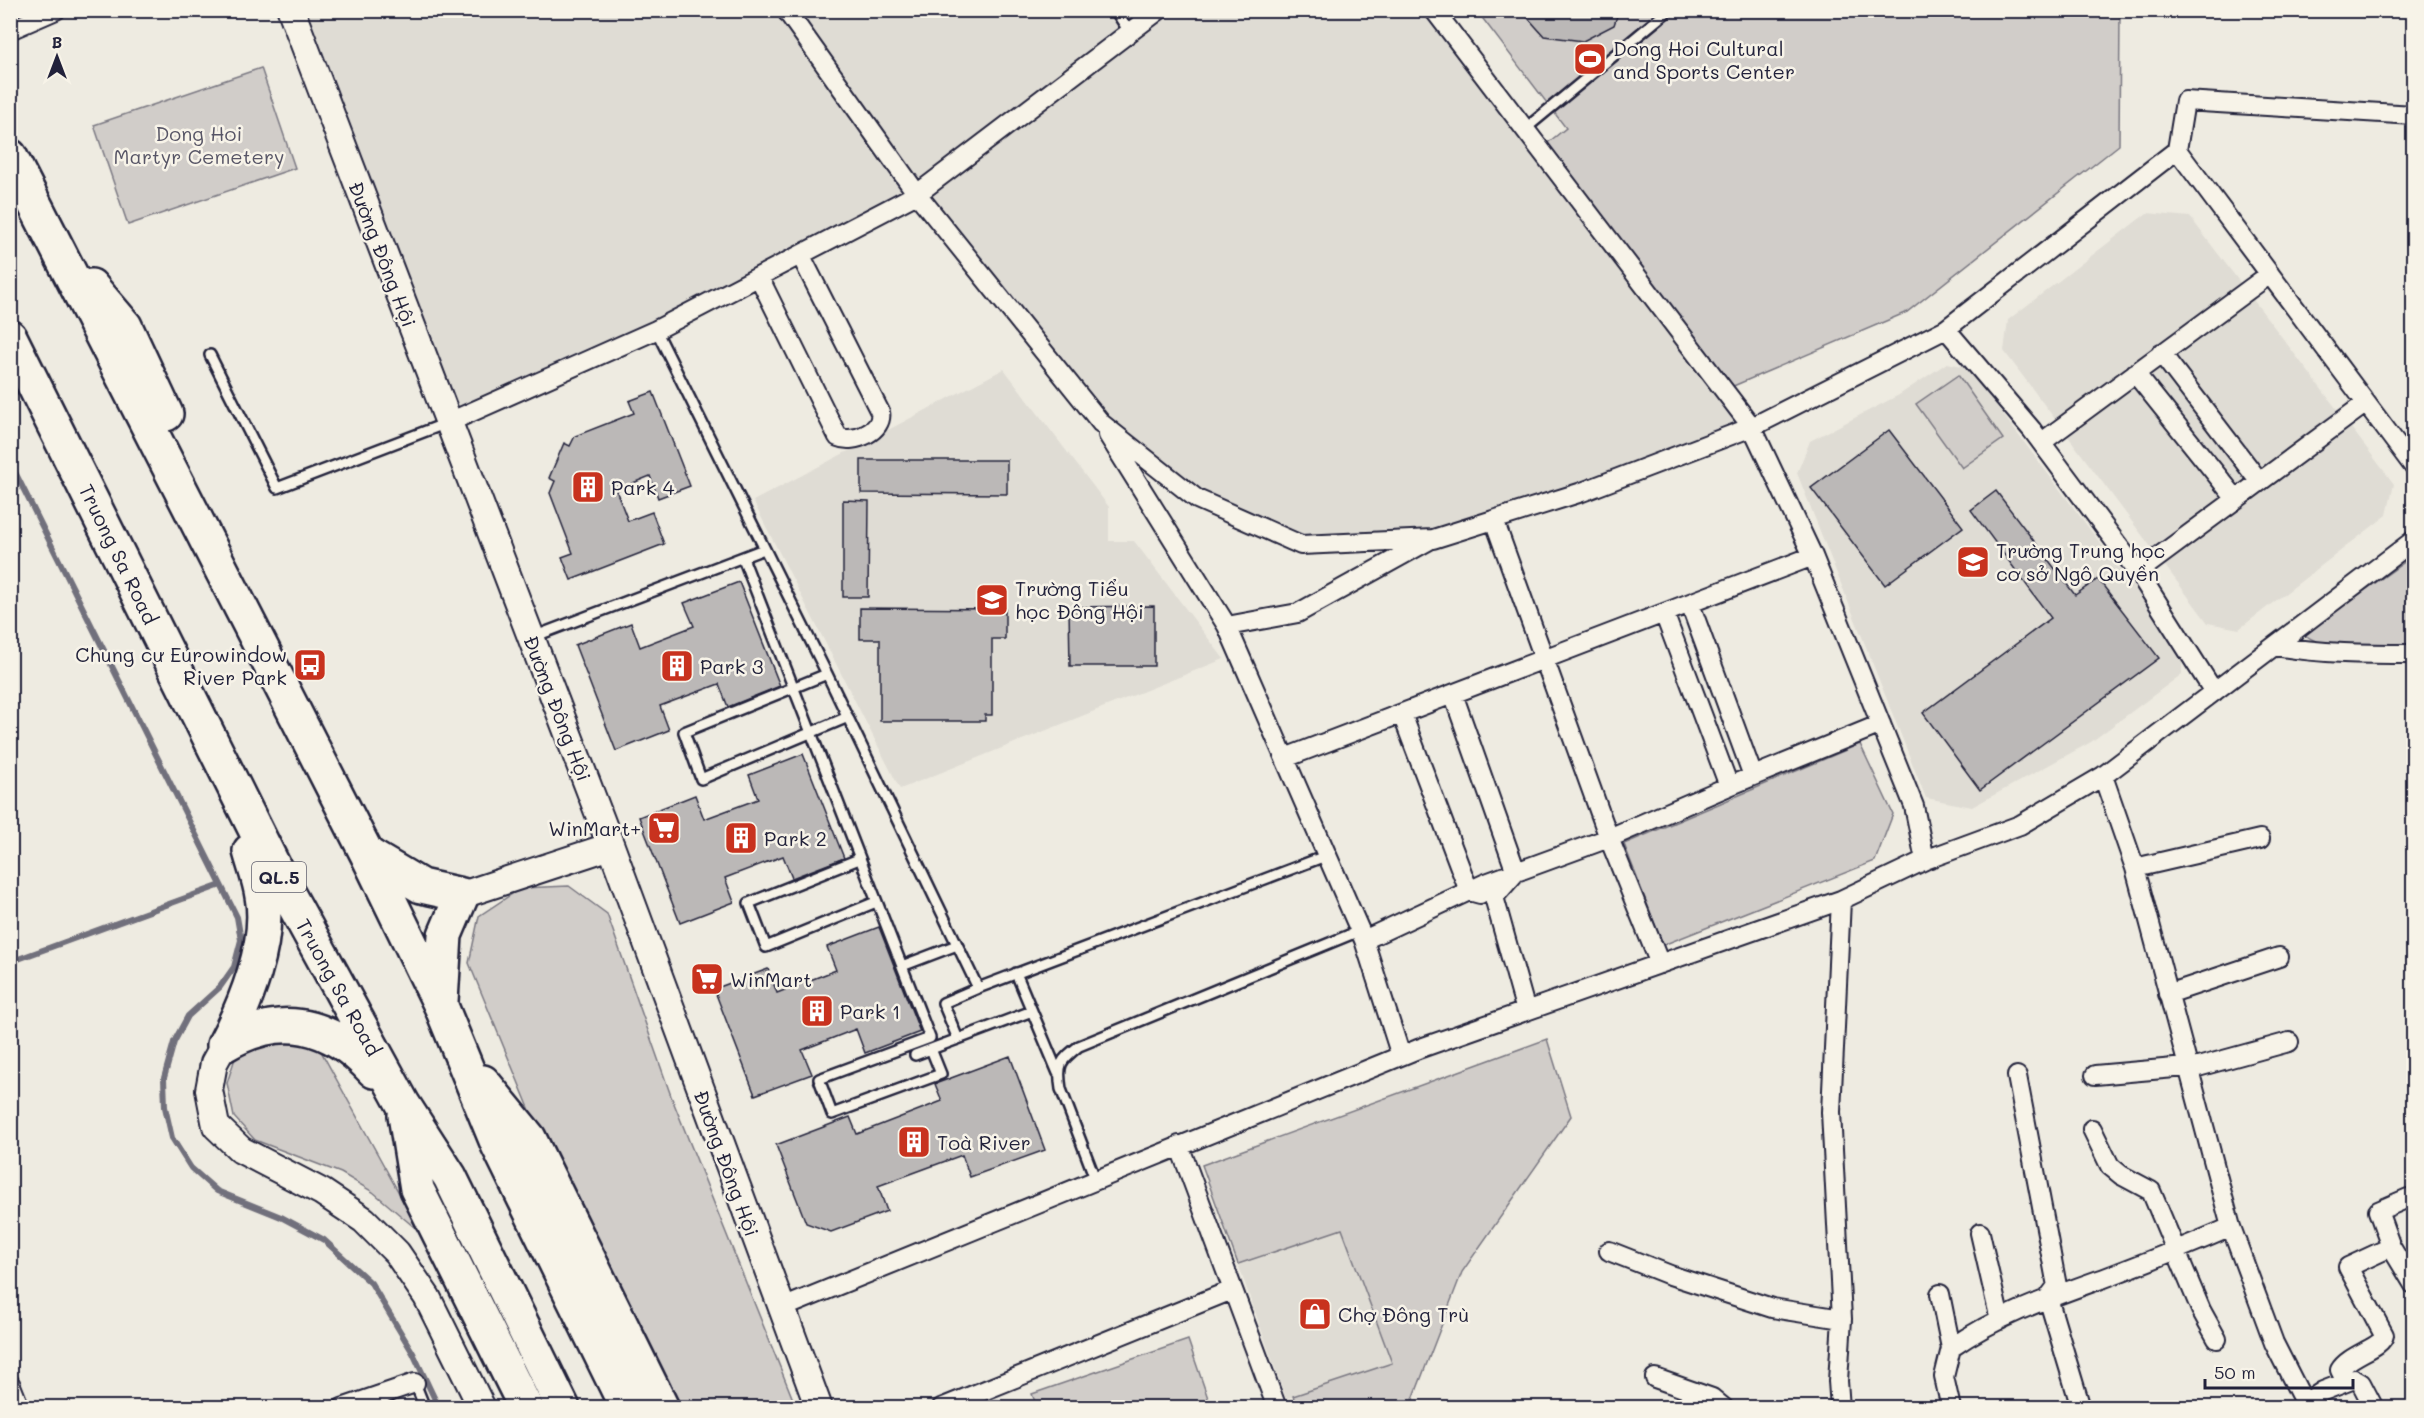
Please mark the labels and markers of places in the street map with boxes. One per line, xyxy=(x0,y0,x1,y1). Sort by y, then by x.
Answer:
place label: Dong Hoi Cultural and Sports Center xyxy=(1613,35,1795,84)
sports icon: Dong Hoi Cultural and Sports Center xyxy=(1572,41,1608,77)
building icon: Park 4 xyxy=(570,469,606,505)
place label: Park 4 xyxy=(611,474,675,500)
place label: Trường Trung học cơ sở Ngô Quyền xyxy=(1996,537,2165,586)
school or university icon: Trường Trung học cơ sở Ngô Quyền xyxy=(1955,544,1991,580)
place label: Trường Tiểu học Đông Hội xyxy=(1015,575,1144,624)
school or university icon: Trường Tiểu học Đông Hội xyxy=(974,582,1010,618)
place label: Chung cư Eurowindow River Park xyxy=(75,641,287,690)
bus stop icon: Chung cư Eurowindow River Park xyxy=(292,647,328,683)
building icon: Park 3 xyxy=(659,648,695,684)
place label: Park 3 xyxy=(700,653,763,679)
supermarket icon: WinMart+ xyxy=(646,810,682,846)
place label: WinMart+ xyxy=(548,815,641,841)
building icon: Park 2 xyxy=(723,820,759,856)
place label: Park 2 xyxy=(764,825,827,851)
supermarket icon: WinMart xyxy=(689,961,725,997)
place label: WinMart xyxy=(730,966,812,992)
building icon: Park 1 xyxy=(799,993,835,1029)
place label: Park 1 xyxy=(840,998,901,1024)
building icon: Toà River xyxy=(896,1124,932,1160)
place label: Toà River xyxy=(937,1129,1031,1155)
shop icon: Chợ Đông Trù xyxy=(1297,1296,1333,1332)
place label: Chợ Đông Trù xyxy=(1338,1301,1469,1327)

